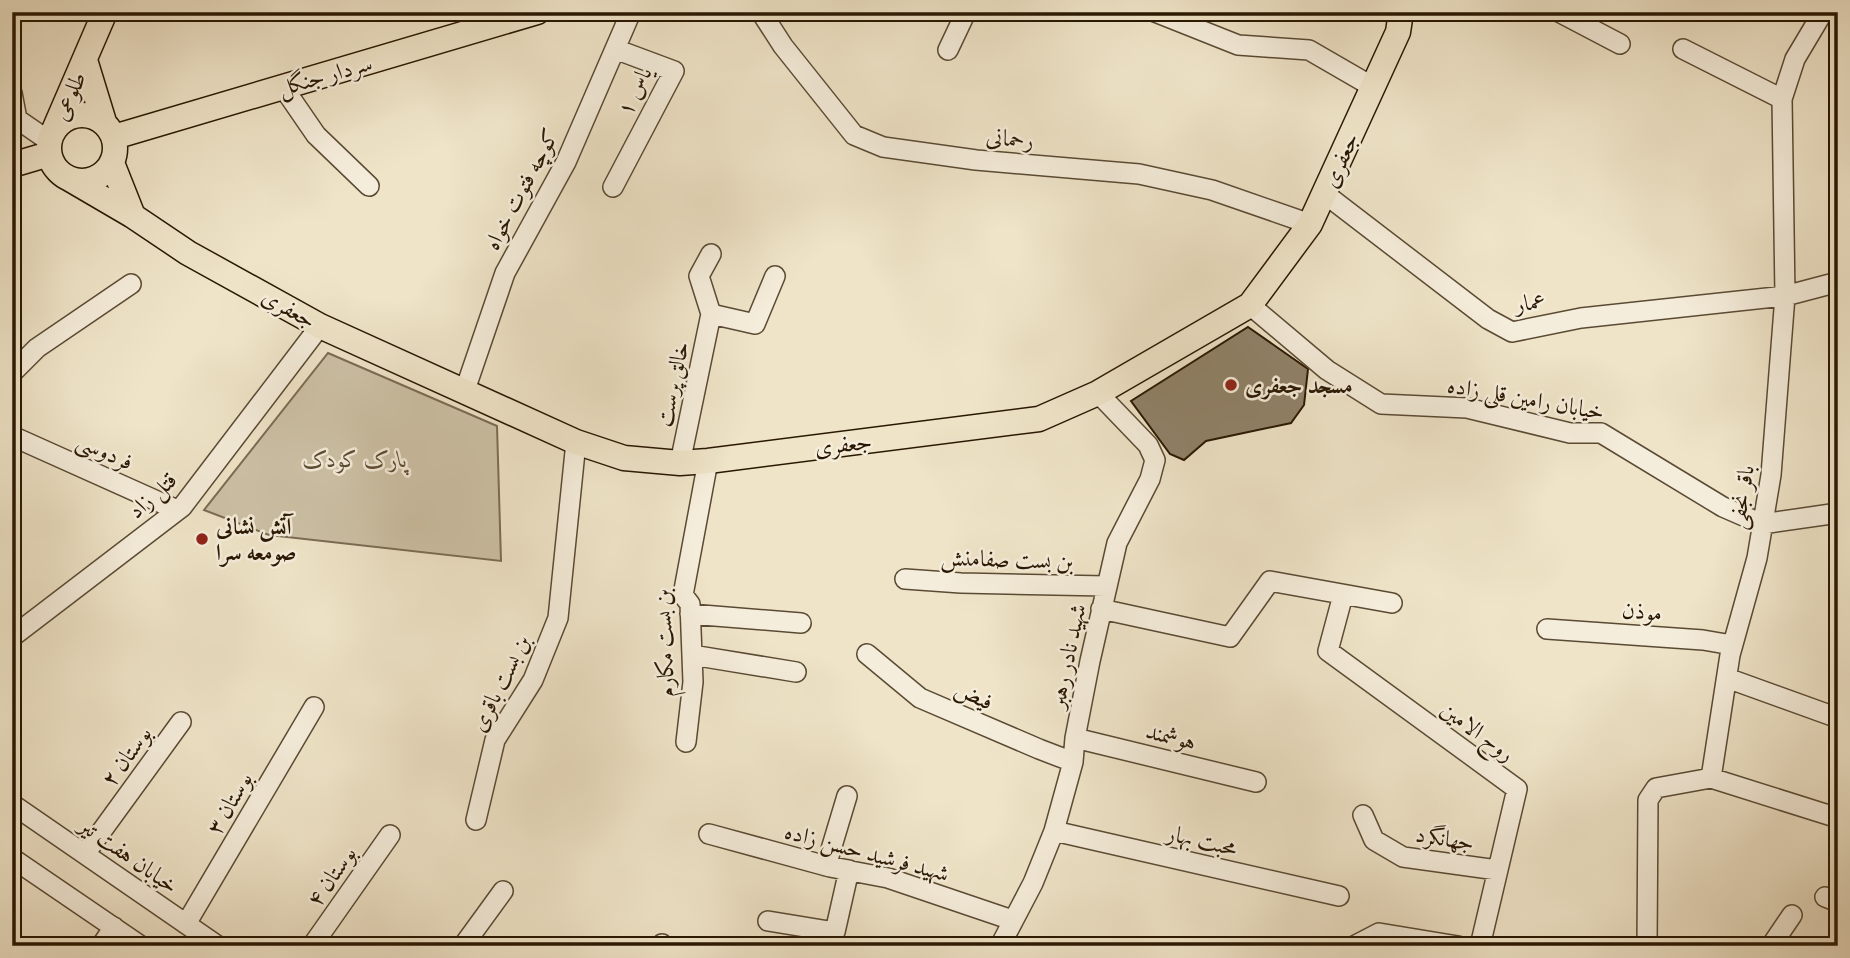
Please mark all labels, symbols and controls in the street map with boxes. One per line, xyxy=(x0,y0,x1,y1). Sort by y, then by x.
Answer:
street label: سردار جنگل xyxy=(275,48,376,104)
street label: یاس ۱ xyxy=(610,61,659,120)
street label: طلوعی xyxy=(46,67,93,125)
street label: رحمانی xyxy=(985,122,1035,155)
street label: کوچه فتوت خواه xyxy=(477,123,566,255)
street label: جعفری xyxy=(1315,128,1365,192)
street label: جعفری xyxy=(257,282,321,335)
street label: عمار xyxy=(1511,286,1547,319)
street label: خالق پرست xyxy=(649,339,696,429)
street label: خیابان رامین قلی زاده xyxy=(1445,370,1607,430)
place label: مسجد جعفری xyxy=(1245,371,1353,400)
marker: مسجد جعفری xyxy=(1223,377,1239,393)
street label: فردوسی xyxy=(71,426,138,479)
street label: جعفری xyxy=(813,427,873,462)
park label: پارک کودک xyxy=(303,445,409,476)
street label: باقر نجفی xyxy=(1722,463,1763,532)
street label: قتل زاد xyxy=(122,466,184,527)
place label: آتش نشانی صومعه سرا xyxy=(215,512,297,567)
marker: آتش نشانی صومعه سرا xyxy=(194,531,210,547)
street label: بن بست صفامنش xyxy=(940,543,1074,577)
street label: بن بست مکارم xyxy=(648,588,686,698)
street label: موذن xyxy=(1621,595,1663,628)
street label: شهید نادر رهبر xyxy=(1042,601,1093,713)
street label: بن بست باقری xyxy=(464,630,537,737)
street label: فیض xyxy=(950,674,998,717)
street label: روح الامین xyxy=(1431,695,1520,773)
street label: هوشمند xyxy=(1143,716,1199,757)
street label: بوستان ۲ xyxy=(95,720,158,792)
street label: بوستان ۳ xyxy=(200,767,259,840)
street label: خیابان هفت تیر xyxy=(72,809,184,900)
street label: شهید فرشید حسن زاده xyxy=(781,817,952,889)
street label: محبت بهار xyxy=(1162,818,1240,863)
street label: جهانگرد xyxy=(1413,820,1476,857)
street label: بوستان ۴ xyxy=(300,840,363,912)

